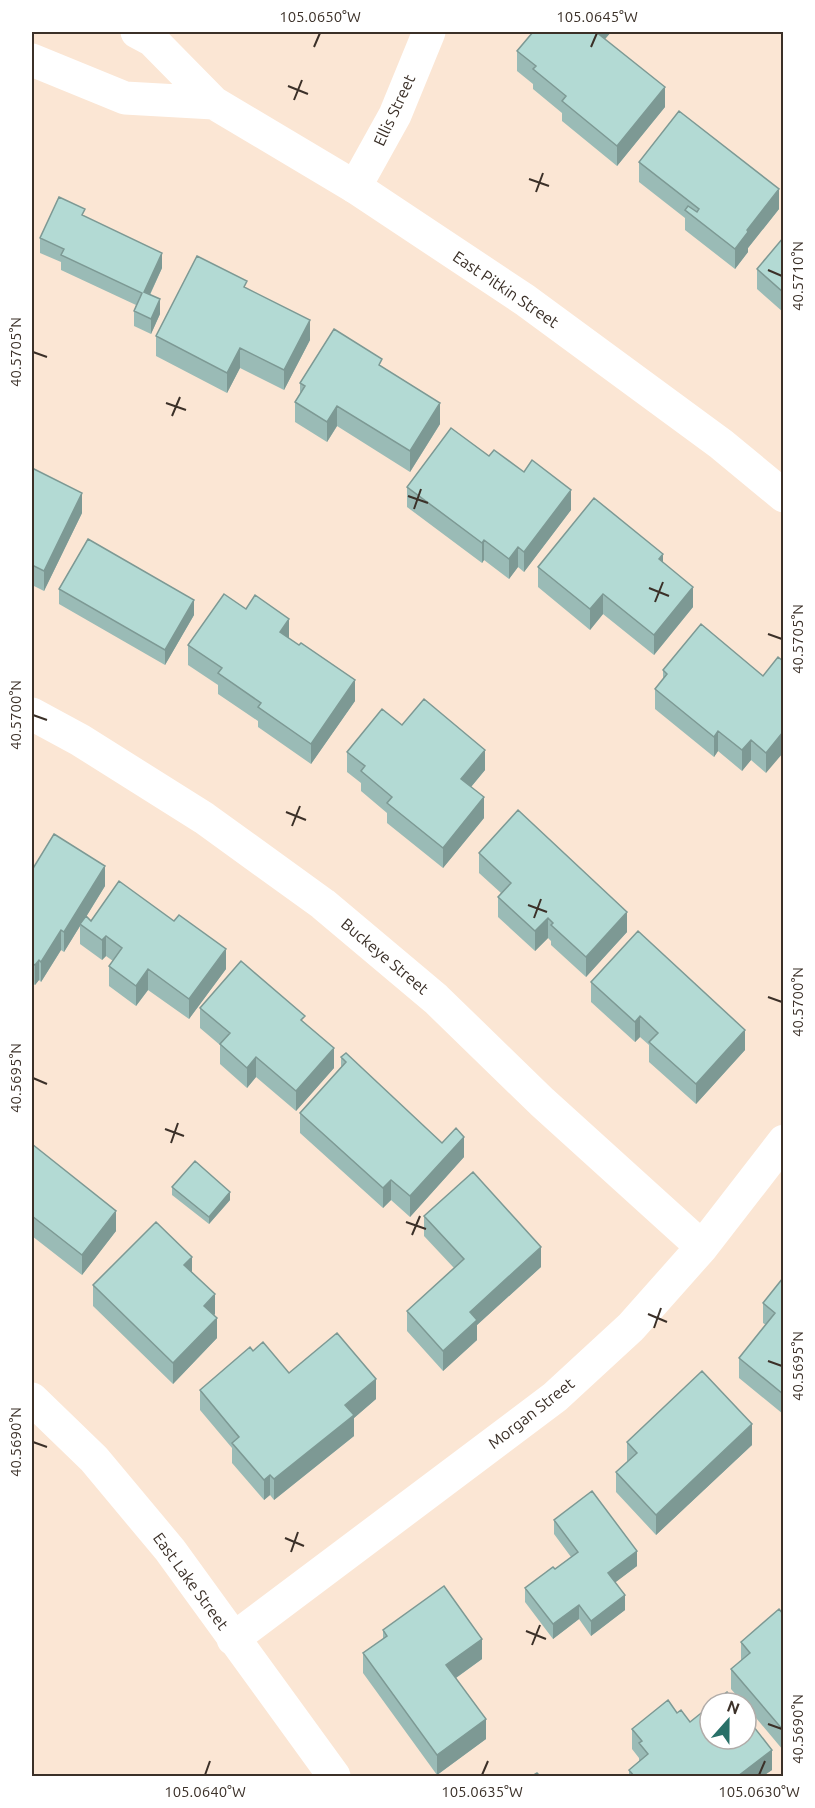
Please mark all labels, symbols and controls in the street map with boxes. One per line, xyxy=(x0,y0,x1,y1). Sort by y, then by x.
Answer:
text: 105.0650°W xyxy=(279,8,361,25)
text: 105.0645°W xyxy=(556,8,638,25)
street label: Ellis Street xyxy=(370,71,419,148)
text: 40.5710°N xyxy=(789,241,806,311)
street label: East Pitkin Street xyxy=(450,247,563,331)
text: 40.5705°N xyxy=(7,317,24,387)
text: 40.5705°N xyxy=(789,604,806,674)
text: 40.5700°N xyxy=(7,680,24,750)
street label: Buckeye Street xyxy=(338,914,433,998)
text: 40.5700°N xyxy=(789,967,806,1037)
text: 40.5695°N xyxy=(7,1043,24,1113)
text: 40.5695°N xyxy=(789,1331,806,1401)
street label: Morgan Street xyxy=(484,1373,578,1452)
text: 40.5690°N xyxy=(7,1407,24,1477)
street label: East Lake Street xyxy=(150,1529,233,1634)
north arrow xyxy=(698,1691,758,1751)
text: 40.5690°N xyxy=(789,1694,806,1764)
text: N xyxy=(725,1696,742,1718)
text: 105.0640°W xyxy=(164,1783,246,1800)
text: 105.0635°W xyxy=(441,1783,523,1800)
text: 105.0630°W xyxy=(718,1783,800,1800)

